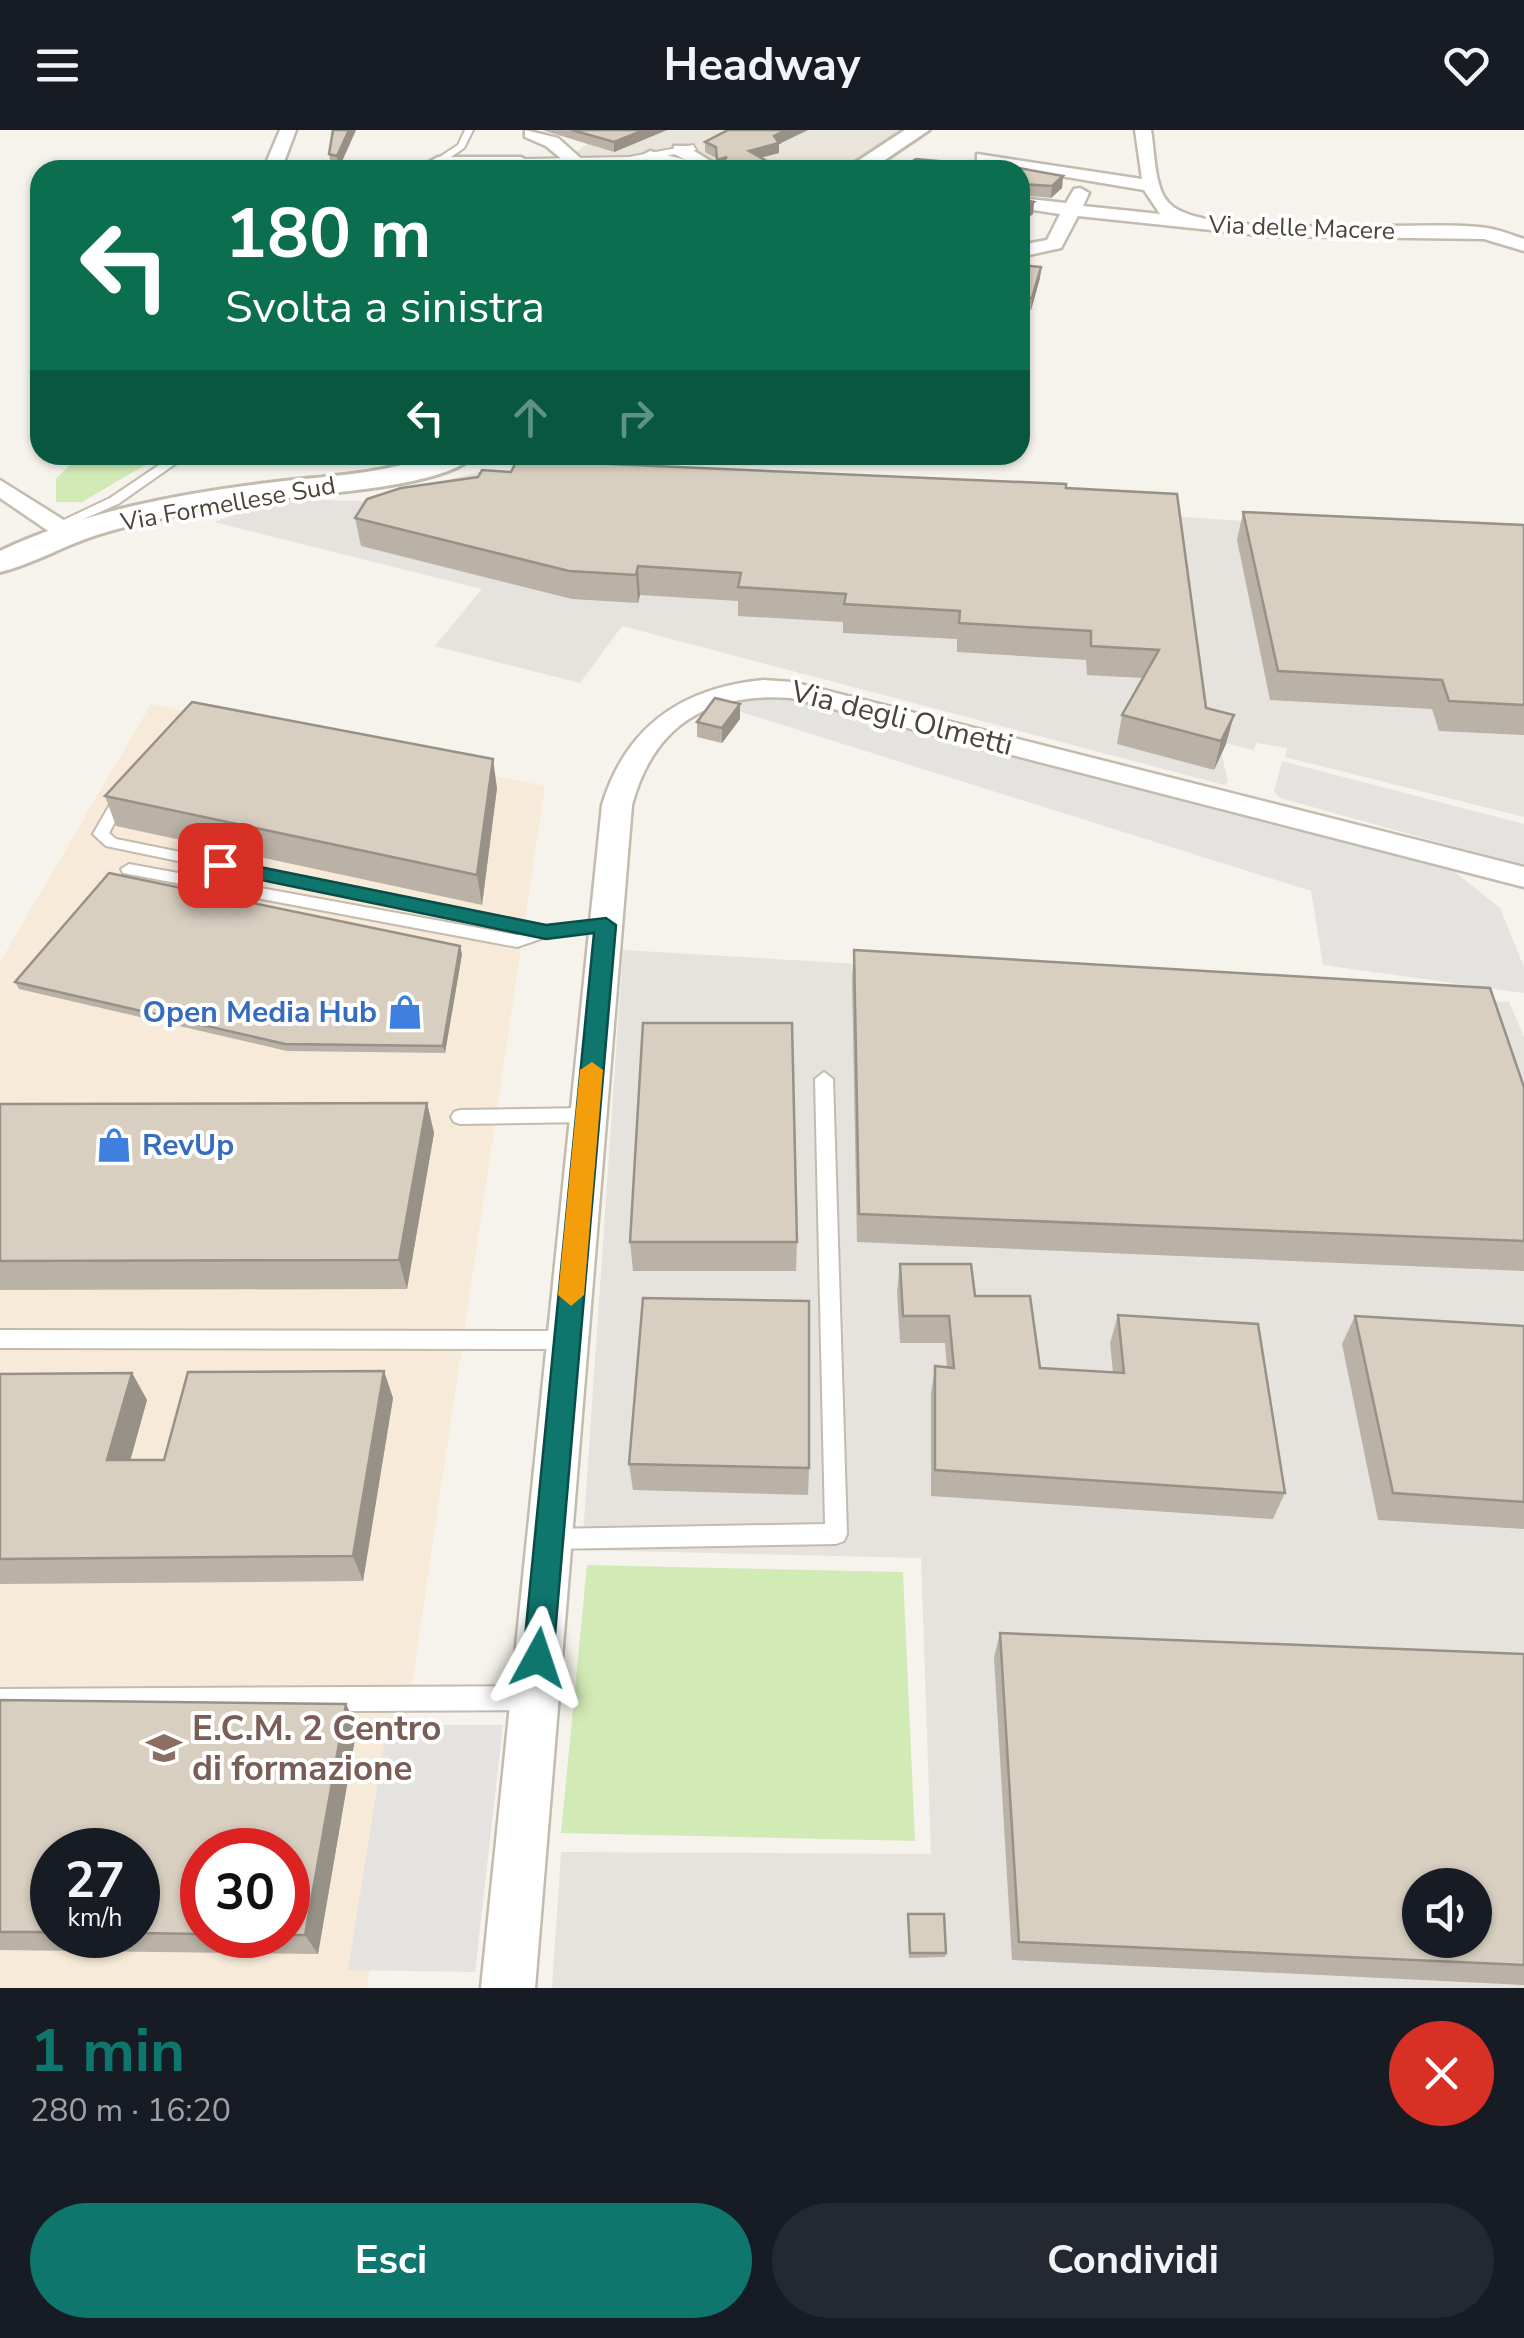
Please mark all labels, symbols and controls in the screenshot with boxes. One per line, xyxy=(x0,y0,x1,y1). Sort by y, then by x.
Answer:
text: Headway xyxy=(664,35,860,96)
icon: menu xyxy=(30,38,85,93)
icon: heart xyxy=(1439,38,1494,93)
text: 180 m xyxy=(225,186,431,282)
icon: left xyxy=(60,200,190,330)
street label: Via delle Macere xyxy=(1207,208,1396,248)
text: Svolta a sinistra xyxy=(225,277,545,338)
icon: left xyxy=(398,390,453,445)
icon: ahead xyxy=(503,390,558,445)
icon: right xyxy=(608,390,663,445)
street label: Via Formellese Sud xyxy=(117,468,338,540)
street label: Via degli Olmetti xyxy=(786,671,1017,766)
pin xyxy=(178,823,263,908)
icon: arrive xyxy=(193,838,248,893)
place label: Open Media Hub xyxy=(143,992,377,1033)
shop icon: Open Media Hub xyxy=(386,993,424,1031)
place label: RevUp xyxy=(142,1125,234,1166)
shop icon: RevUp xyxy=(95,1126,133,1164)
position arrow xyxy=(486,1606,590,1710)
place label: E.C.M. 2 Centro di formazione xyxy=(192,1705,441,1792)
school or university icon: E.C.M. 2 Centro di formazione xyxy=(145,1729,183,1767)
speed limit sign: 30 xyxy=(180,1828,310,1958)
text: 27 xyxy=(65,1846,125,1915)
map controls xyxy=(1402,1868,1492,1958)
button: sound xyxy=(1402,1868,1492,1958)
text: km/h xyxy=(67,1901,123,1935)
text: 1 min xyxy=(30,2010,185,2092)
button: close xyxy=(1389,2021,1494,2126)
text: 280 m · 16:20 xyxy=(30,2089,231,2132)
button: Esci xyxy=(30,2203,752,2318)
button: Condividi xyxy=(772,2203,1494,2318)

